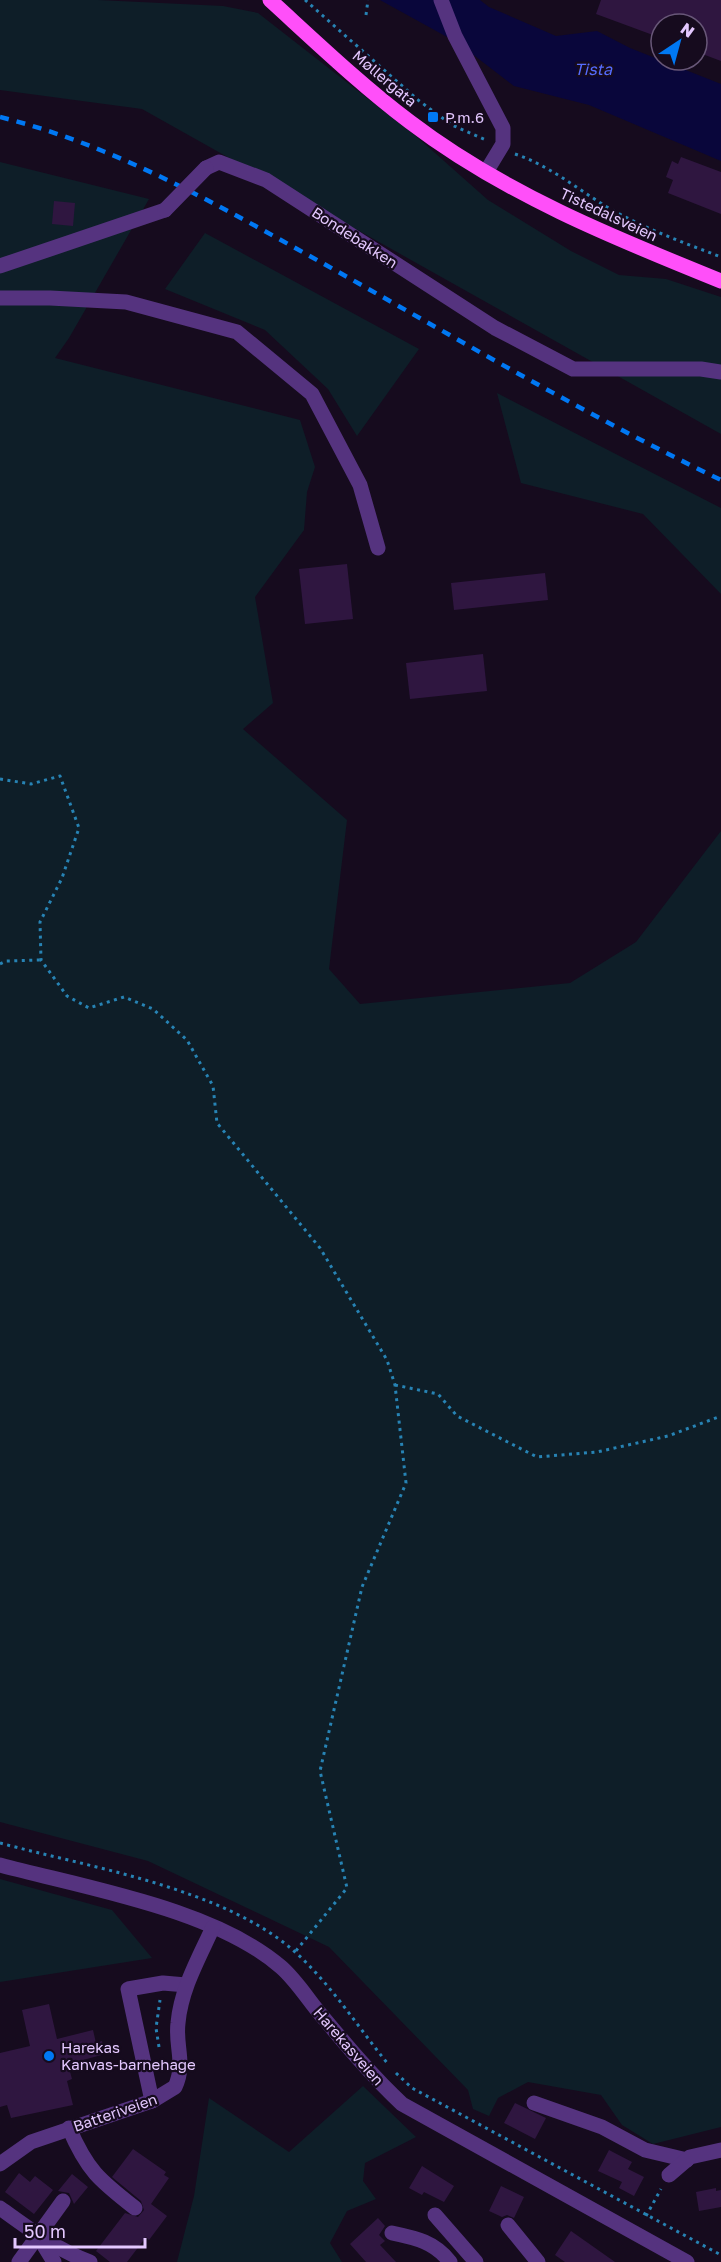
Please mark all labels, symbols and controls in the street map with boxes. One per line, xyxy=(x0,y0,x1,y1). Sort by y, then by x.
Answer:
north arrow xyxy=(649,12,709,72)
text: N xyxy=(677,18,699,42)
street label: Møllergata xyxy=(349,46,421,110)
water label: Tista xyxy=(574,59,613,79)
place label: P.m.6 xyxy=(445,108,484,126)
marker: P.m.6 xyxy=(426,110,440,124)
street label: Tistedalsveien xyxy=(558,184,660,244)
street label: Bondebakken xyxy=(309,203,401,271)
street label: Harekasveien xyxy=(310,2003,388,2089)
place label: Harekas Kanvas-barnehage xyxy=(61,2038,196,2073)
marker: Harekas Kanvas-barnehage xyxy=(42,2049,56,2063)
street label: Batteriveien xyxy=(71,2089,159,2135)
scale bar xyxy=(15,2211,146,2249)
text: 50 m xyxy=(24,2220,66,2242)

